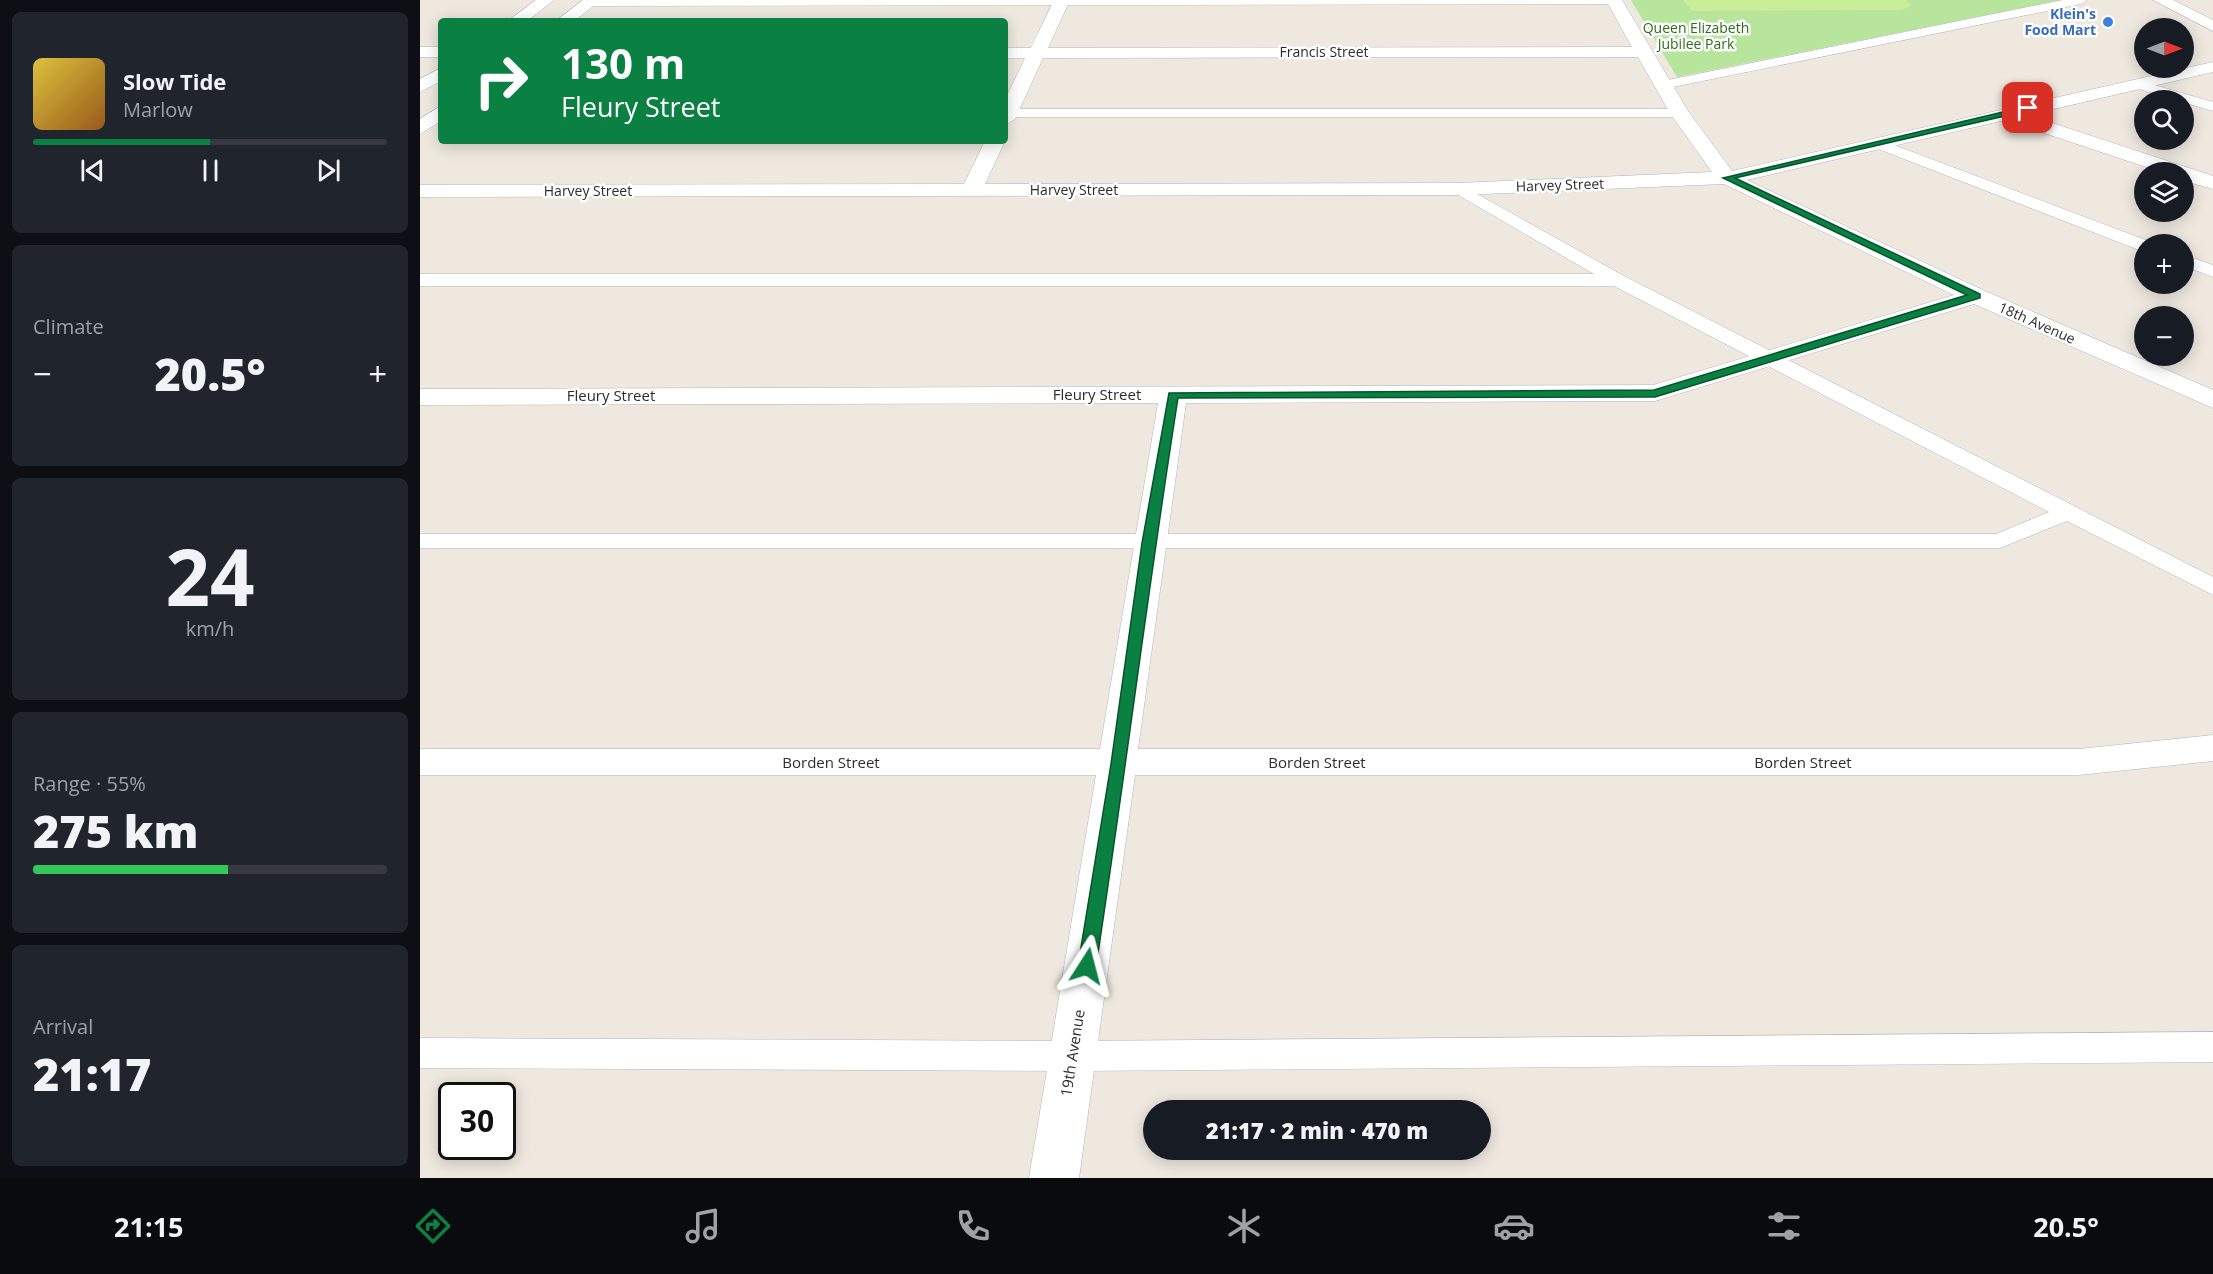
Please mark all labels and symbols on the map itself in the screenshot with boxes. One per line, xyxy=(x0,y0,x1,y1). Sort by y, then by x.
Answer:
place label: Klein's Food Mart xyxy=(2024,4,2096,39)
marker: Klein's Food Mart xyxy=(2101,15,2115,29)
park label: Queen Elizabeth Jubilee Park xyxy=(1643,18,1749,53)
north arrow xyxy=(2134,18,2194,78)
street label: Francis Street xyxy=(1280,42,1368,61)
pin xyxy=(2002,82,2053,133)
street label: Harvey Street xyxy=(1515,173,1605,196)
street label: Harvey Street xyxy=(1030,180,1118,199)
street label: Harvey Street xyxy=(544,181,632,200)
street label: 18th Avenue xyxy=(1996,297,2079,348)
street label: Fleury Street xyxy=(1053,384,1141,404)
street label: Fleury Street xyxy=(567,385,655,405)
street label: Borden Street xyxy=(782,752,880,772)
street label: Borden Street xyxy=(1268,752,1366,772)
street label: Borden Street xyxy=(1754,752,1852,772)
position arrow xyxy=(1055,934,1119,998)
street label: 19th Avenue xyxy=(1055,1008,1089,1098)
speed limit sign: 30 xyxy=(438,1082,516,1160)

